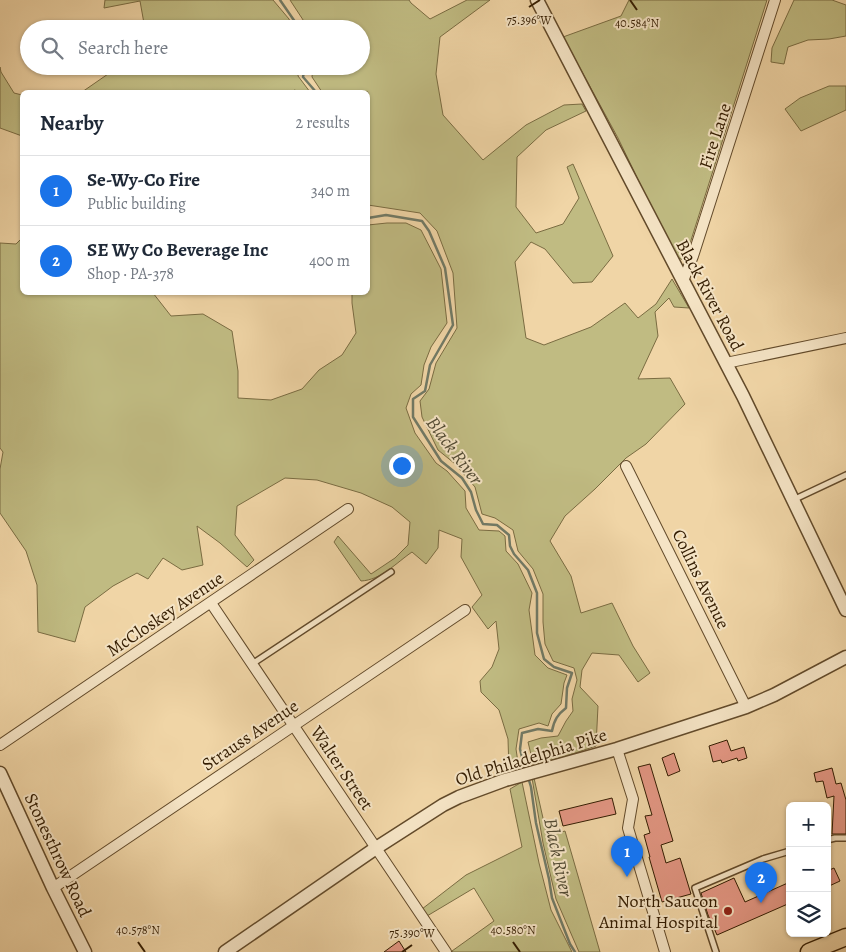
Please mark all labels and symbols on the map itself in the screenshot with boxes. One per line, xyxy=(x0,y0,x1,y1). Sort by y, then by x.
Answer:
text: 75.396°W xyxy=(507,12,552,28)
text: 40.584°N xyxy=(615,15,659,31)
street label: Fire Lane xyxy=(693,100,737,172)
street label: Black River Road xyxy=(670,235,750,355)
water label: Black River xyxy=(420,411,489,491)
your location xyxy=(389,453,415,479)
street label: Collins Avenue xyxy=(667,525,735,633)
street label: McCloskey Avenue xyxy=(102,566,228,662)
street label: Strauss Avenue xyxy=(197,694,303,776)
street label: Walter Street xyxy=(304,720,379,815)
street label: Old Philadelphia Pike xyxy=(452,723,610,791)
street label: Stonesthrow Road xyxy=(19,789,97,921)
water label: Black River xyxy=(537,816,579,900)
pin: 1 xyxy=(611,836,643,877)
pin: 2 xyxy=(745,862,777,903)
place label: North Saucon Animal Hospital xyxy=(598,889,719,934)
marker: North Saucon Animal Hospital xyxy=(722,905,734,917)
text: 40.578°N xyxy=(116,922,160,938)
text: 40.580°N xyxy=(490,922,536,938)
text: 75.390°W xyxy=(389,925,436,941)

